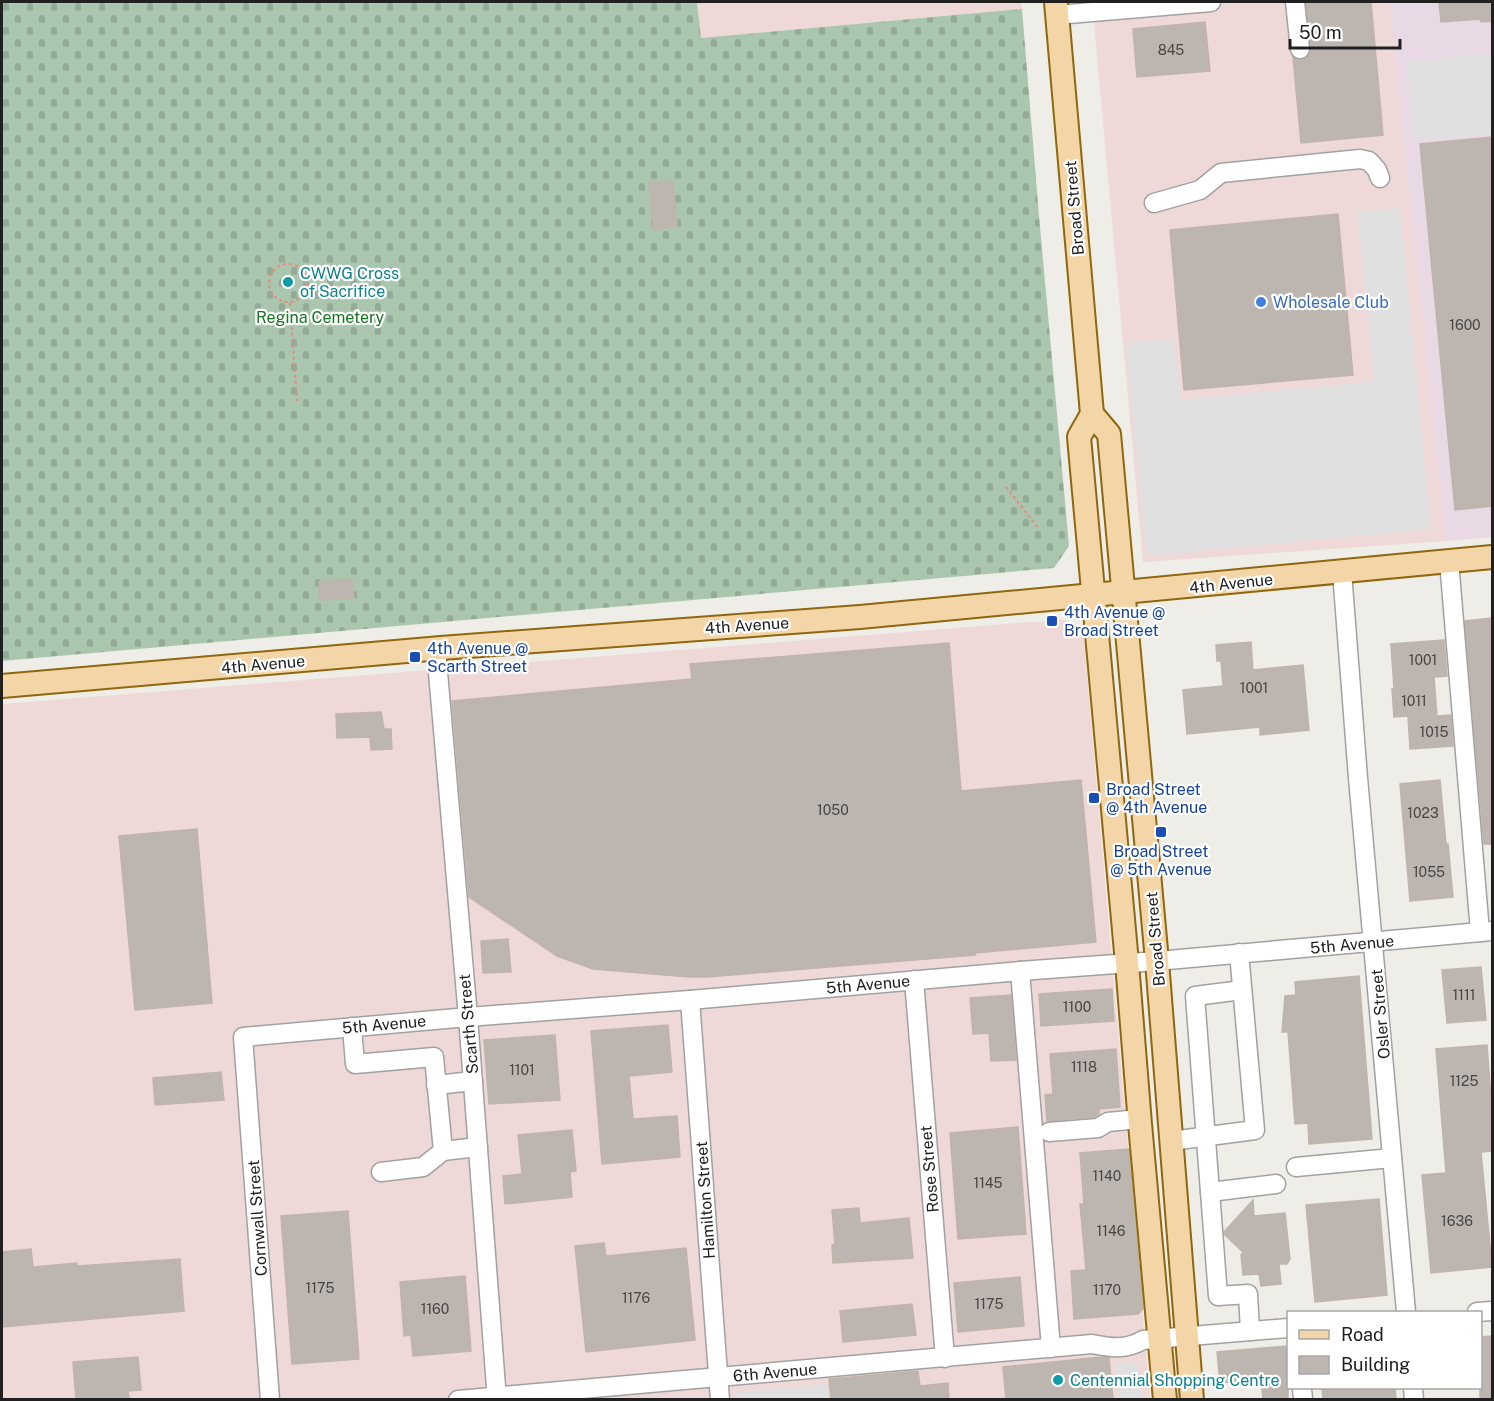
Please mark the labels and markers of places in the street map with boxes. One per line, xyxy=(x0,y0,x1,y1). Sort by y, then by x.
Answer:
place label: CWWG Cross of Sacrifice xyxy=(300,264,399,301)
marker: CWWG Cross of Sacrifice xyxy=(281,275,295,289)
place label: Wholesale Club xyxy=(1273,293,1389,312)
marker: Wholesale Club xyxy=(1254,295,1268,309)
place label: 4th Avenue @ Broad Street xyxy=(1064,603,1165,640)
marker: 4th Avenue @ Broad Street xyxy=(1045,614,1059,628)
place label: 4th Avenue @ Scarth Street xyxy=(427,639,528,676)
marker: 4th Avenue @ Scarth Street xyxy=(408,650,422,664)
place label: Broad Street @ 4th Avenue xyxy=(1106,780,1207,817)
marker: Broad Street @ 4th Avenue xyxy=(1087,791,1101,805)
marker: Broad Street @ 5th Avenue xyxy=(1154,825,1168,839)
place label: Broad Street @ 5th Avenue xyxy=(1110,842,1212,879)
place label: Centennial Shopping Centre xyxy=(1070,1371,1280,1390)
marker: Centennial Shopping Centre xyxy=(1051,1373,1065,1387)

